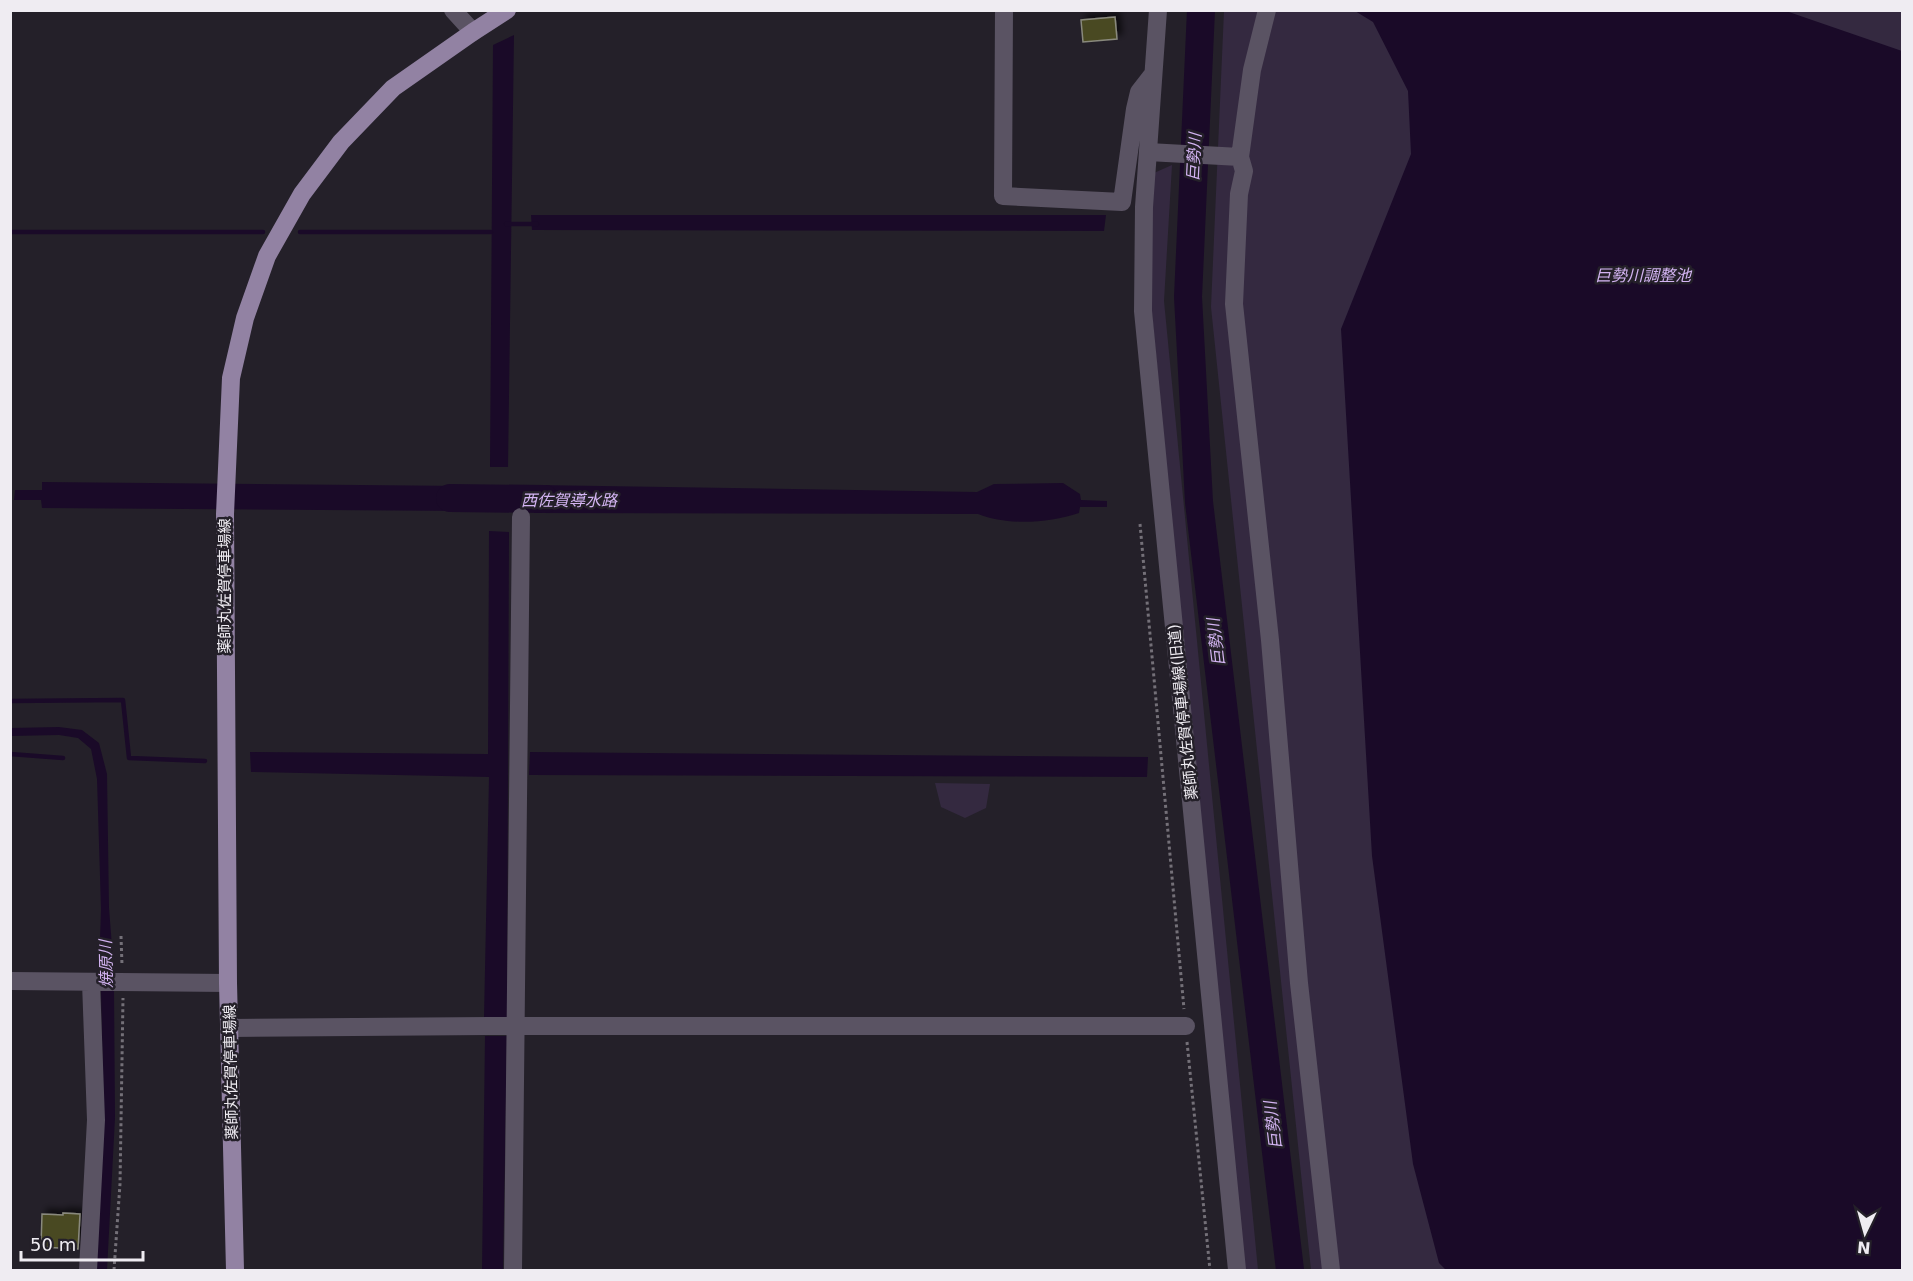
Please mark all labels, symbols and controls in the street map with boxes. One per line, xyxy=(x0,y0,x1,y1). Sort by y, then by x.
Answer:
water label: 巨勢川 xyxy=(1183,131,1205,181)
water label: 巨勢川調整池 xyxy=(1595,266,1693,285)
water label: 西佐賀導水路 xyxy=(521,491,619,510)
street label: 薬師丸佐賀停車場線 xyxy=(216,518,234,654)
water label: 巨勢川 xyxy=(1203,615,1228,667)
street label: 薬師丸佐賀停車場線(旧道) xyxy=(1165,623,1201,801)
water label: 焼原川 xyxy=(96,938,116,988)
street label: 薬師丸佐賀停車場線 xyxy=(221,1004,241,1140)
water label: 巨勢川 xyxy=(1260,1098,1285,1150)
north arrow xyxy=(1835,1203,1895,1263)
scale bar xyxy=(21,1224,142,1262)
text: 50 m xyxy=(30,1234,76,1255)
text: N xyxy=(1856,1237,1871,1257)

